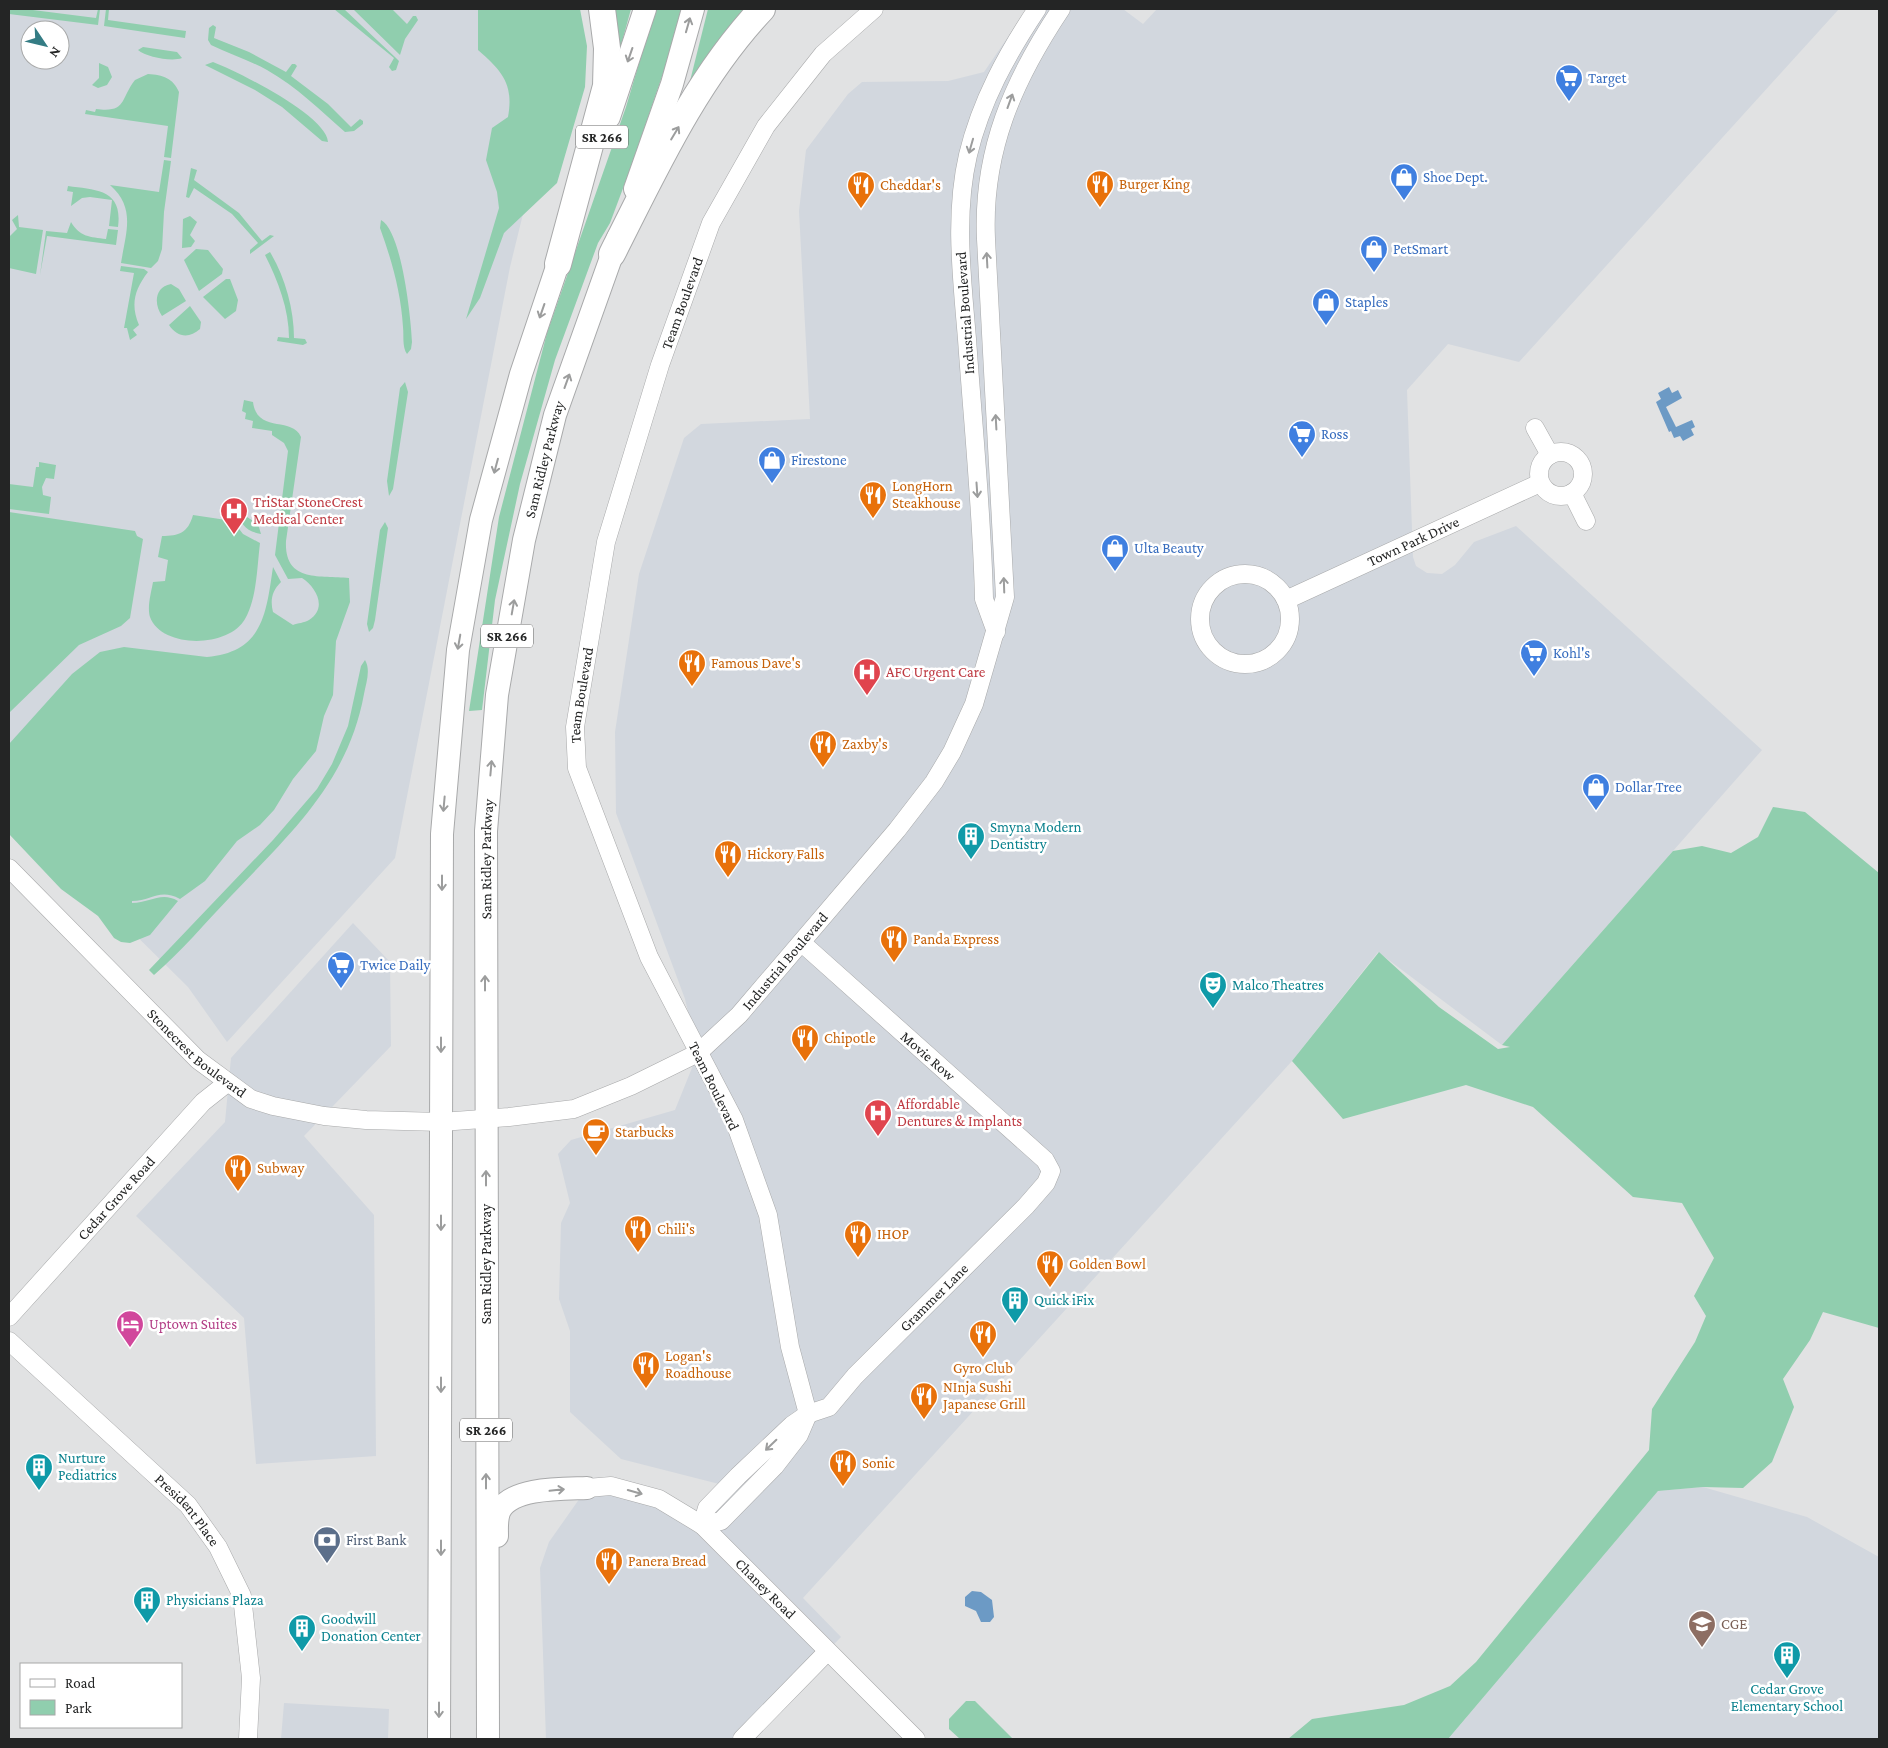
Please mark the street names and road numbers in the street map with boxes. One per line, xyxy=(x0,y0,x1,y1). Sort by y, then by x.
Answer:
road number: SR 266 xyxy=(576,125,628,148)
street label: Industrial Boulevard xyxy=(953,251,977,375)
street label: Team Boulevard xyxy=(658,255,706,352)
street label: Sam Ridley Parkway xyxy=(522,398,568,520)
street label: Town Park Drive xyxy=(1365,513,1462,569)
road number: SR 266 xyxy=(481,624,533,648)
street label: Team Boulevard xyxy=(567,646,596,744)
street label: Sam Ridley Parkway xyxy=(478,798,498,919)
street label: Industrial Boulevard xyxy=(739,909,831,1013)
street label: Stonecrest Boulevard xyxy=(144,1006,249,1101)
street label: Movie Row xyxy=(898,1028,959,1085)
street label: Team Boulevard xyxy=(686,1039,742,1133)
street label: Cedar Grove Road xyxy=(74,1153,158,1243)
street label: Sam Ridley Parkway xyxy=(478,1204,495,1324)
street label: Grammer Lane xyxy=(897,1260,972,1335)
road number: SR 266 xyxy=(460,1418,512,1442)
street label: President Place xyxy=(152,1471,223,1549)
street label: Chaney Road xyxy=(732,1555,799,1622)

